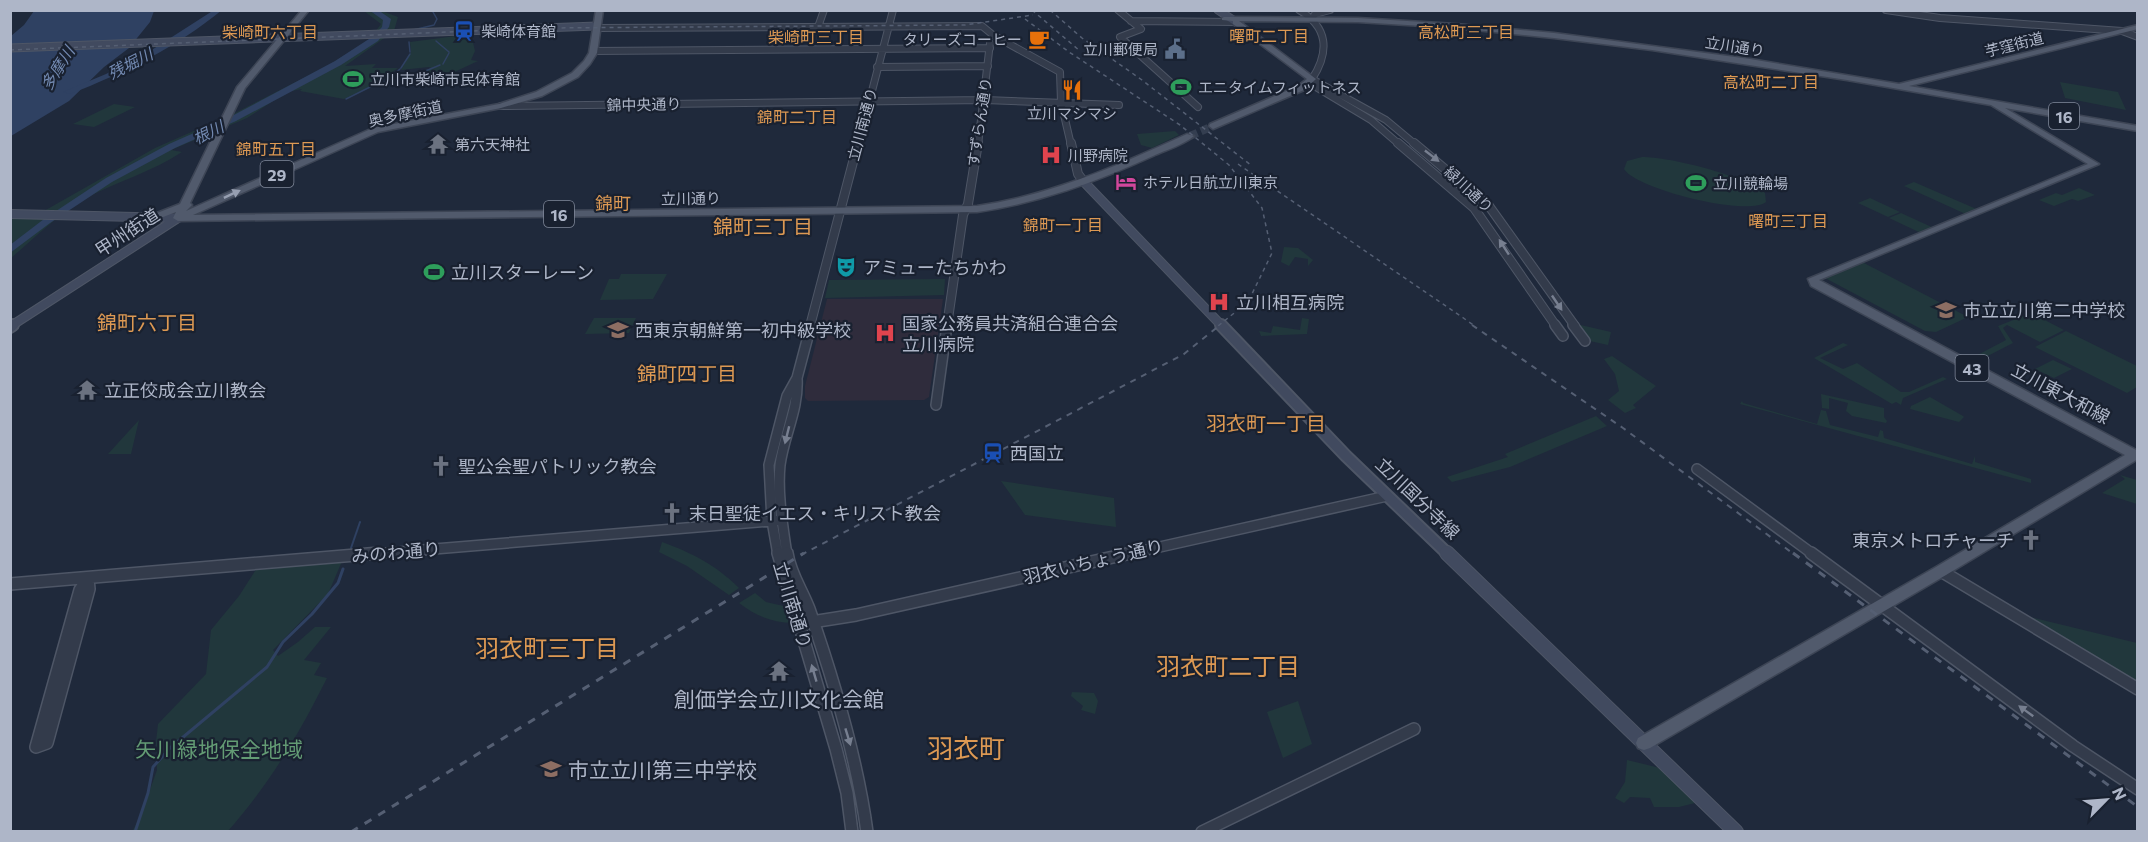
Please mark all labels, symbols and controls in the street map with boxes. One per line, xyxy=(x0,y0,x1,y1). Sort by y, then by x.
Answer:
station icon: 柴崎体育館 xyxy=(452,19,476,43)
district label: 柴崎町六丁目 xyxy=(222,22,318,41)
place label: 柴崎体育館 xyxy=(481,22,556,40)
district label: 高松町三丁目 xyxy=(1418,22,1514,41)
district label: 曙町二丁目 xyxy=(1229,26,1309,45)
district label: 柴崎町三丁目 xyxy=(768,27,864,46)
cafe icon: タリーズコーヒー xyxy=(1027,27,1051,51)
street label: 芋窪街道 xyxy=(1983,28,2045,60)
place label: タリーズコーヒー xyxy=(903,30,1022,48)
street label: 立川通り xyxy=(1704,32,1766,60)
public building icon: 立川郵便局 xyxy=(1163,37,1187,61)
place label: 立川郵便局 xyxy=(1083,40,1158,58)
water label: 多摩川 xyxy=(36,41,79,93)
water label: 残堀川 xyxy=(104,43,157,82)
sports icon: 立川市柴崎市民体育館 xyxy=(341,67,365,91)
place label: 立川市柴崎市民体育館 xyxy=(370,70,520,88)
district label: 高松町二丁目 xyxy=(1723,72,1819,91)
sports icon: エニタイムフィットネス xyxy=(1169,75,1193,99)
street label: すずらん通り xyxy=(963,76,995,168)
restaurant icon: 立川マシマシ xyxy=(1060,78,1084,102)
place label: エニタイムフィットネス xyxy=(1198,78,1362,96)
street label: 立川南通り xyxy=(844,85,880,163)
street label: 錦中央通り xyxy=(606,94,682,114)
street label: 奥多摩街道 xyxy=(366,96,444,130)
road number: 16 xyxy=(2049,103,2079,129)
place label: 立川マシマシ xyxy=(1027,104,1117,122)
district label: 錦町二丁目 xyxy=(757,107,837,126)
water label: 根川 xyxy=(189,116,228,148)
temple icon: 第六天神社 xyxy=(426,132,450,156)
place label: 第六天神社 xyxy=(455,135,530,153)
district label: 錦町五丁目 xyxy=(236,139,316,158)
hospital icon: 川野病院 xyxy=(1039,143,1063,167)
place label: 川野病院 xyxy=(1068,146,1128,164)
one-way arrow xyxy=(1424,150,1439,162)
road number: 29 xyxy=(260,161,294,187)
street label: 緑川通り xyxy=(1441,162,1497,216)
hotel icon: ホテル日航立川東京 xyxy=(1114,170,1138,194)
sports icon: 立川競輪場 xyxy=(1684,171,1708,195)
place label: ホテル日航立川東京 xyxy=(1143,173,1278,191)
place label: 立川競輪場 xyxy=(1713,174,1788,192)
street label: 立川通り xyxy=(661,188,721,208)
one-way arrow xyxy=(223,190,240,199)
district label: 錦町 xyxy=(595,192,631,214)
road number: 16 xyxy=(544,201,574,227)
street label: 甲州街道 xyxy=(91,203,163,261)
district label: 曙町三丁目 xyxy=(1748,211,1828,230)
district label: 錦町三丁目 xyxy=(713,214,813,238)
district label: 錦町一丁目 xyxy=(1023,215,1103,234)
one-way arrow xyxy=(1498,239,1509,255)
theatre icon: アミューたちかわ xyxy=(834,255,858,279)
place label: アミューたちかわ xyxy=(863,256,1007,278)
sports icon: 立川スターレーン xyxy=(422,260,446,284)
place label: 立川スターレーン xyxy=(451,261,594,283)
hospital icon: 立川相互病院 xyxy=(1207,290,1231,314)
place label: 立川相互病院 xyxy=(1236,291,1344,313)
one-way arrow xyxy=(1551,295,1563,311)
school or university icon: 市立立川第二中学校 xyxy=(1934,298,1958,322)
place label: 市立立川第二中学校 xyxy=(1963,299,2125,321)
district label: 錦町六丁目 xyxy=(97,310,197,334)
place label: 国家公務員共済組合連合会 立川病院 xyxy=(902,312,1118,355)
school or university icon: 西東京朝鮮第一初中級学校 xyxy=(606,318,630,342)
place label: 西東京朝鮮第一初中級学校 xyxy=(635,319,851,341)
hospital icon: 国家公務員共済組合連合会 立川病院 xyxy=(873,321,897,345)
road number: 43 xyxy=(1956,355,1988,381)
street label: 立川東大和線 xyxy=(2008,358,2114,428)
district label: 錦町四丁目 xyxy=(637,361,737,385)
temple icon: 立正佼成会立川教会 xyxy=(75,378,99,402)
place label: 立正佼成会立川教会 xyxy=(104,379,266,401)
district label: 羽衣町一丁目 xyxy=(1206,411,1326,435)
one-way arrow xyxy=(782,426,792,445)
station icon: 西国立 xyxy=(981,441,1005,465)
place label: 西国立 xyxy=(1010,442,1064,464)
street label: 立川国分寺線 xyxy=(1372,453,1464,543)
church icon: 聖公会聖パトリック教会 xyxy=(429,454,453,478)
place label: 聖公会聖パトリック教会 xyxy=(458,455,657,477)
church icon: 末日聖徒イエス・キリスト教会 xyxy=(660,501,684,525)
place label: 末日聖徒イエス・キリスト教会 xyxy=(689,502,941,524)
church icon: 東京メトロチャーチ xyxy=(2019,528,2043,552)
place label: 東京メトロチャーチ xyxy=(1852,529,2014,551)
street label: 羽衣いちょう通り xyxy=(1020,534,1166,588)
street label: みのわ通り xyxy=(350,537,442,567)
street label: 立川南通り xyxy=(769,559,817,651)
district label: 羽衣町三丁目 xyxy=(475,633,619,662)
district label: 羽衣町二丁目 xyxy=(1156,651,1300,680)
temple icon: 創価学会立川文化会館 xyxy=(767,659,791,683)
one-way arrow xyxy=(809,664,818,682)
place label: 創価学会立川文化会館 xyxy=(674,686,884,711)
one-way arrow xyxy=(2019,705,2035,717)
one-way arrow xyxy=(844,728,853,746)
district label: 羽衣町 xyxy=(927,732,1005,763)
park label: 矢川緑地保全地域 xyxy=(135,736,303,761)
school or university icon: 市立立川第三中学校 xyxy=(539,757,563,781)
place label: 市立立川第三中学校 xyxy=(568,757,757,782)
north arrow xyxy=(2076,770,2136,830)
text: N xyxy=(2109,784,2131,803)

